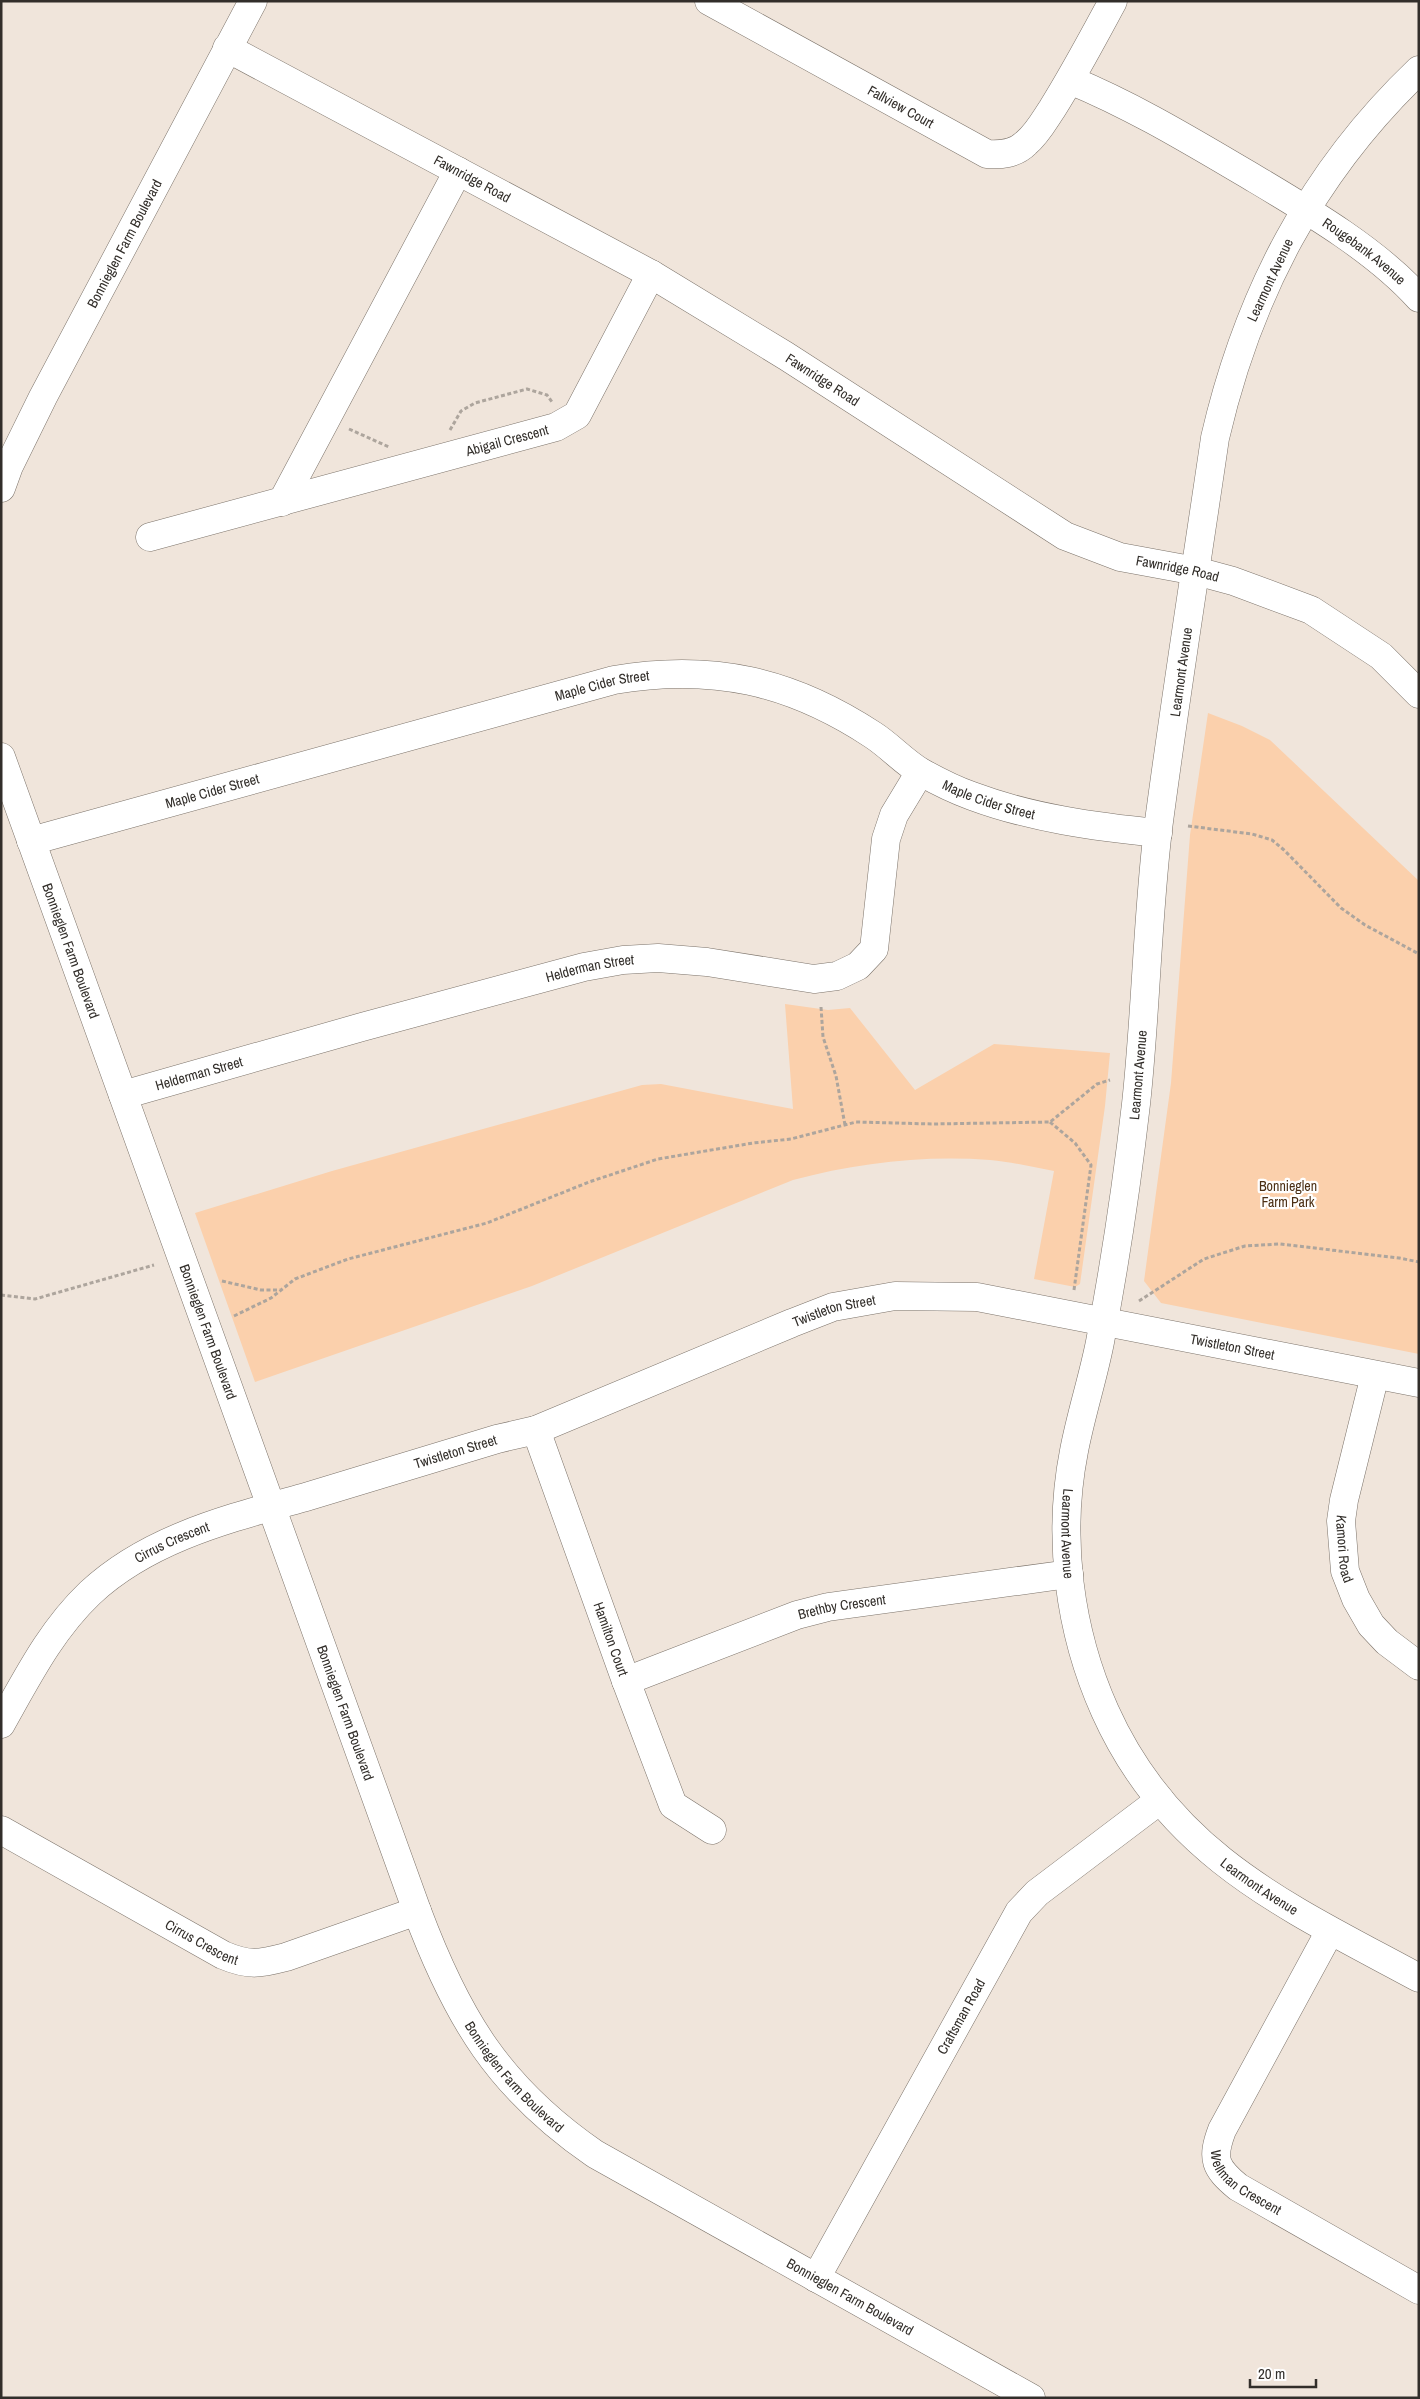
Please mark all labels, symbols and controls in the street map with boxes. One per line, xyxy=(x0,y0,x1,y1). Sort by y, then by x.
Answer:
street label: Fallview Court xyxy=(865,81,937,132)
street label: Fawnridge Road xyxy=(431,151,514,207)
street label: Bonnieglen Farm Boulevard xyxy=(83,176,166,311)
street label: Rougebank Avenue xyxy=(1319,214,1410,289)
street label: Learmont Avenue xyxy=(1243,236,1297,324)
street label: Fawnridge Road xyxy=(782,349,863,410)
street label: Abigail Crescent xyxy=(463,420,551,460)
street label: Fawnridge Road xyxy=(1135,551,1221,586)
street label: Learmont Avenue xyxy=(1166,626,1196,718)
street label: Maple Cider Street xyxy=(553,666,650,705)
street label: Maple Cider Street xyxy=(163,769,261,812)
street label: Maple Cider Street xyxy=(940,776,1037,823)
street label: Bonnieglen Farm Boulevard xyxy=(38,881,104,1021)
street label: Helderman Street xyxy=(544,950,634,986)
street label: Learmont Avenue xyxy=(1125,1029,1151,1121)
street label: Helderman Street xyxy=(153,1052,245,1094)
park label: Bonnieglen Farm Park xyxy=(1259,1177,1317,1211)
street label: Bonnieglen Farm Boulevard xyxy=(176,1262,241,1402)
street label: Twistleton Street xyxy=(790,1291,877,1331)
street label: Twistleton Street xyxy=(1189,1330,1276,1364)
street label: Twistleton Street xyxy=(412,1431,499,1473)
street label: Learmont Avenue xyxy=(1057,1488,1078,1579)
street label: Kamori Road xyxy=(1332,1514,1358,1585)
street label: Cirrus Crescent xyxy=(131,1518,212,1567)
street label: Brethby Crescent xyxy=(796,1590,887,1623)
street label: Hamilton Court xyxy=(589,1600,632,1678)
street label: Bonnieglen Farm Boulevard xyxy=(313,1643,378,1783)
street label: Learmont Avenue xyxy=(1217,1854,1301,1919)
street label: Cirrus Crescent xyxy=(162,1915,240,1969)
street label: Craftsman Road xyxy=(933,1976,989,2057)
street label: Bonnieglen Farm Boulevard xyxy=(461,2018,568,2136)
street label: Wellman Crescent xyxy=(1207,2150,1285,2219)
street label: Bonnieglen Farm Boulevard xyxy=(784,2254,917,2339)
scale bar xyxy=(1250,2356,1316,2388)
text: 20 m xyxy=(1258,2363,1285,2384)

